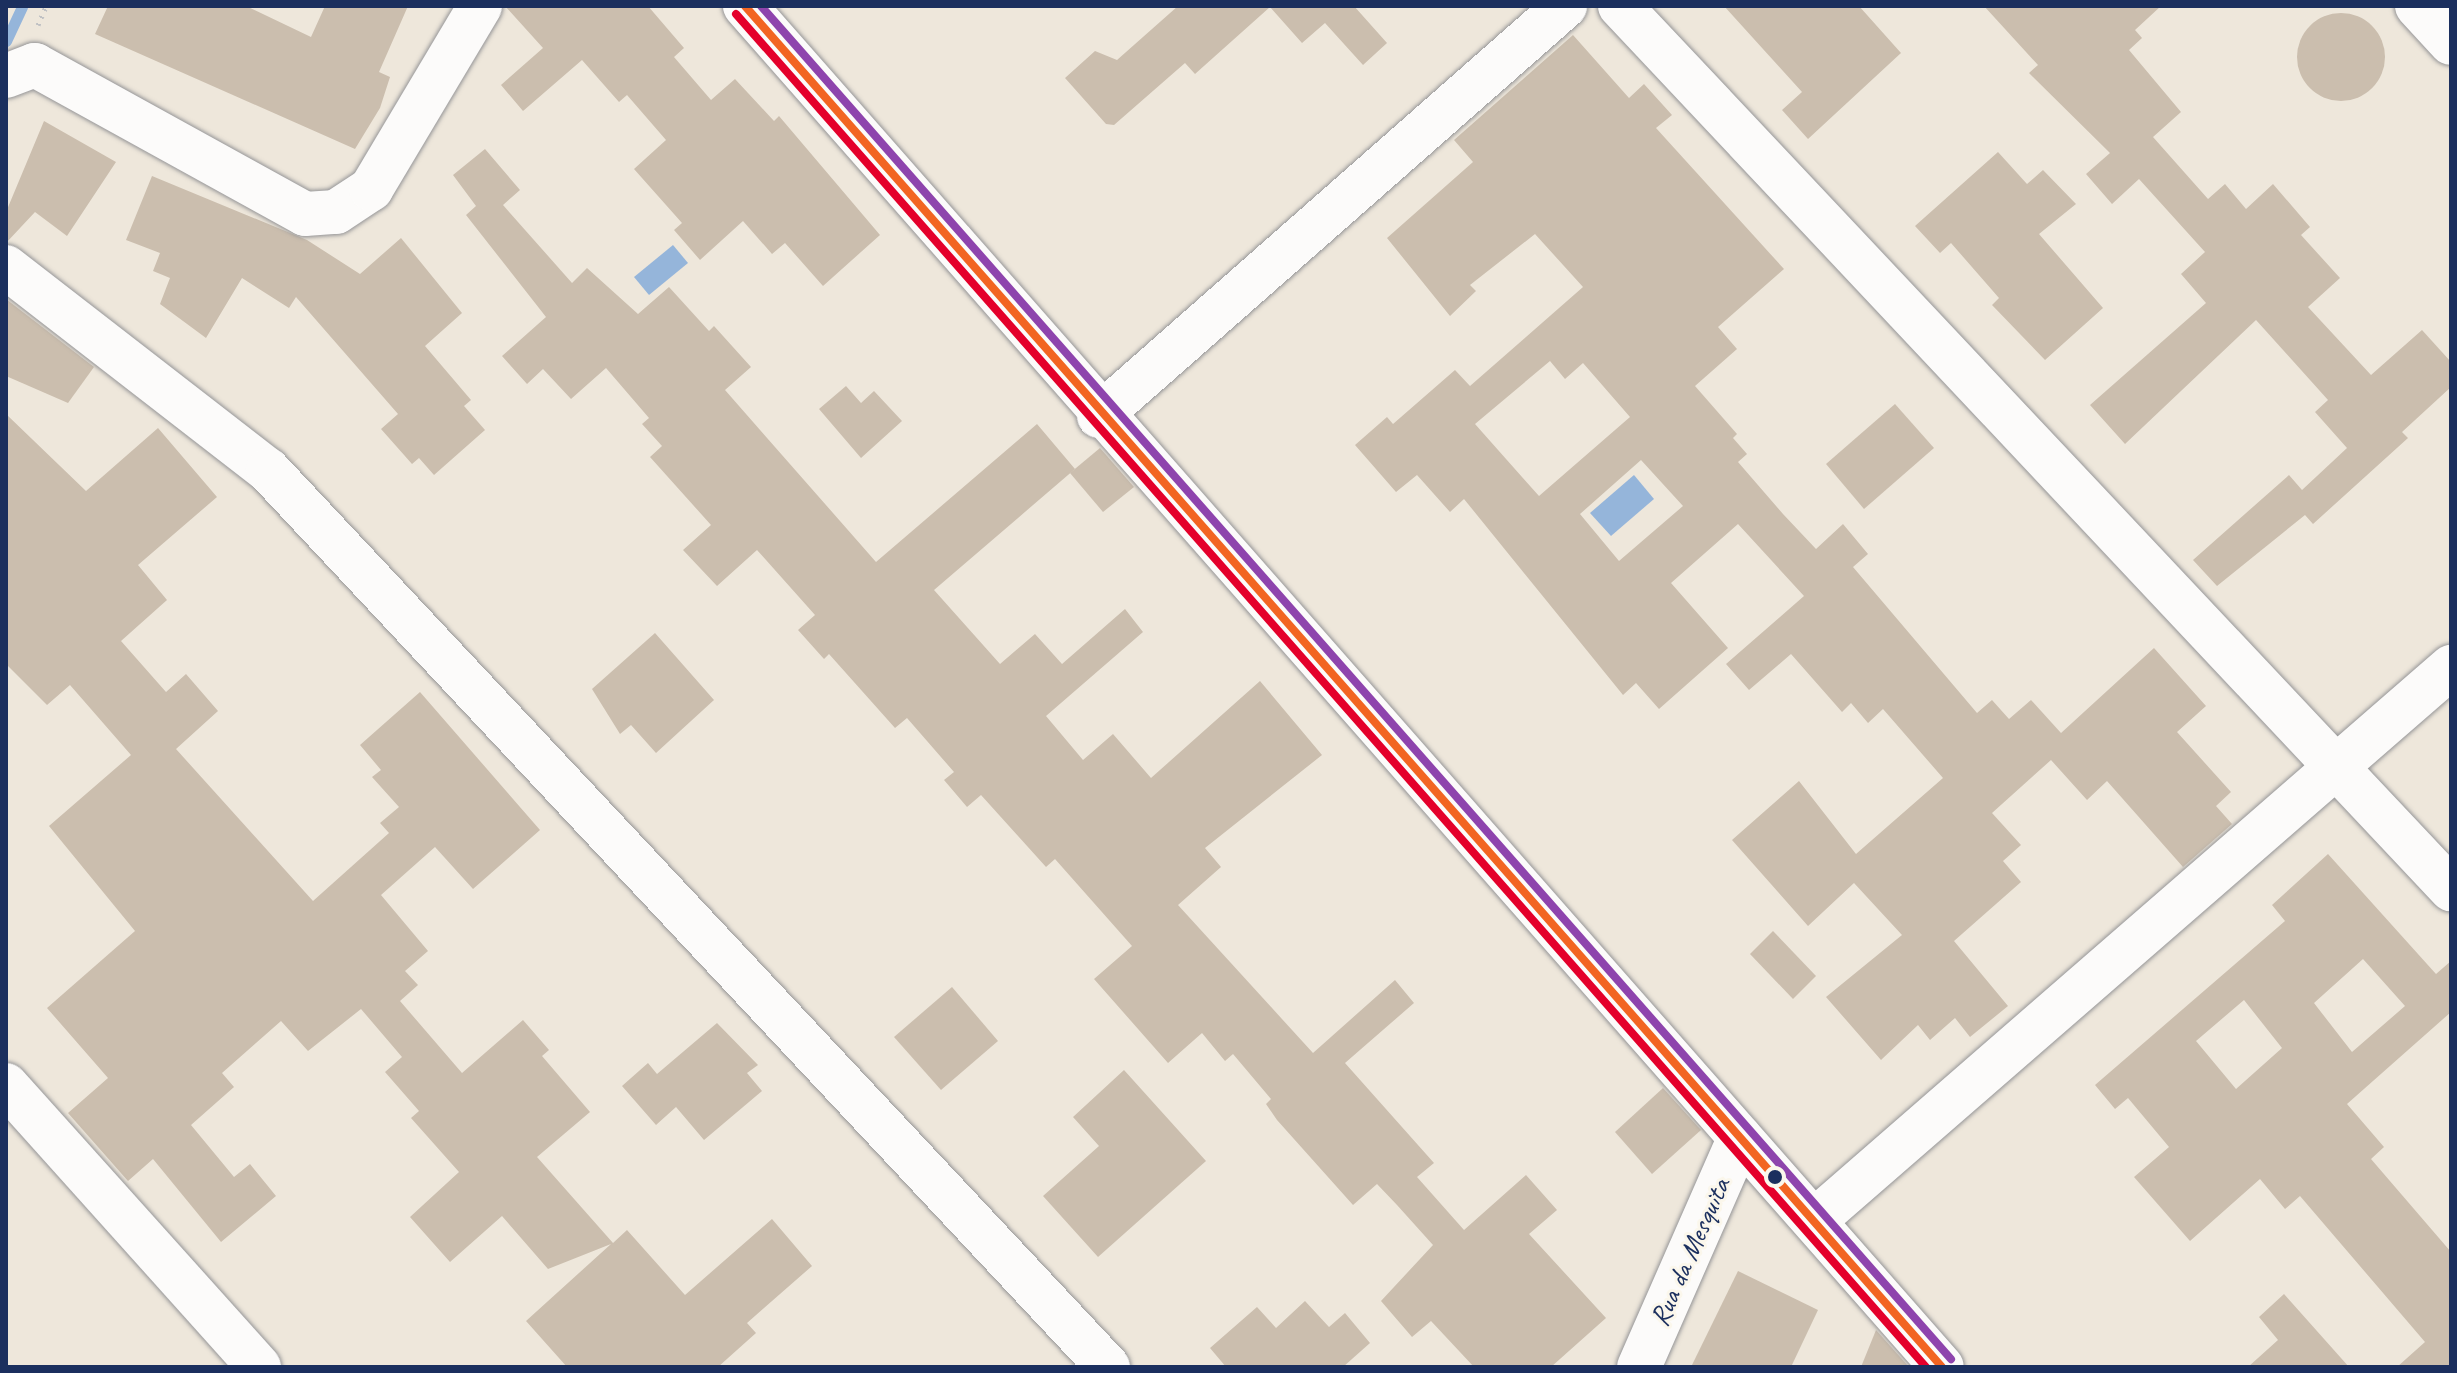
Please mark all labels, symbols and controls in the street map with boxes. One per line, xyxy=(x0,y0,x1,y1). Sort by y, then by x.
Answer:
unlabelled marker xyxy=(1767,1169,1783,1185)
street label: Rua da Mesquita xyxy=(1642,1173,1738,1331)

